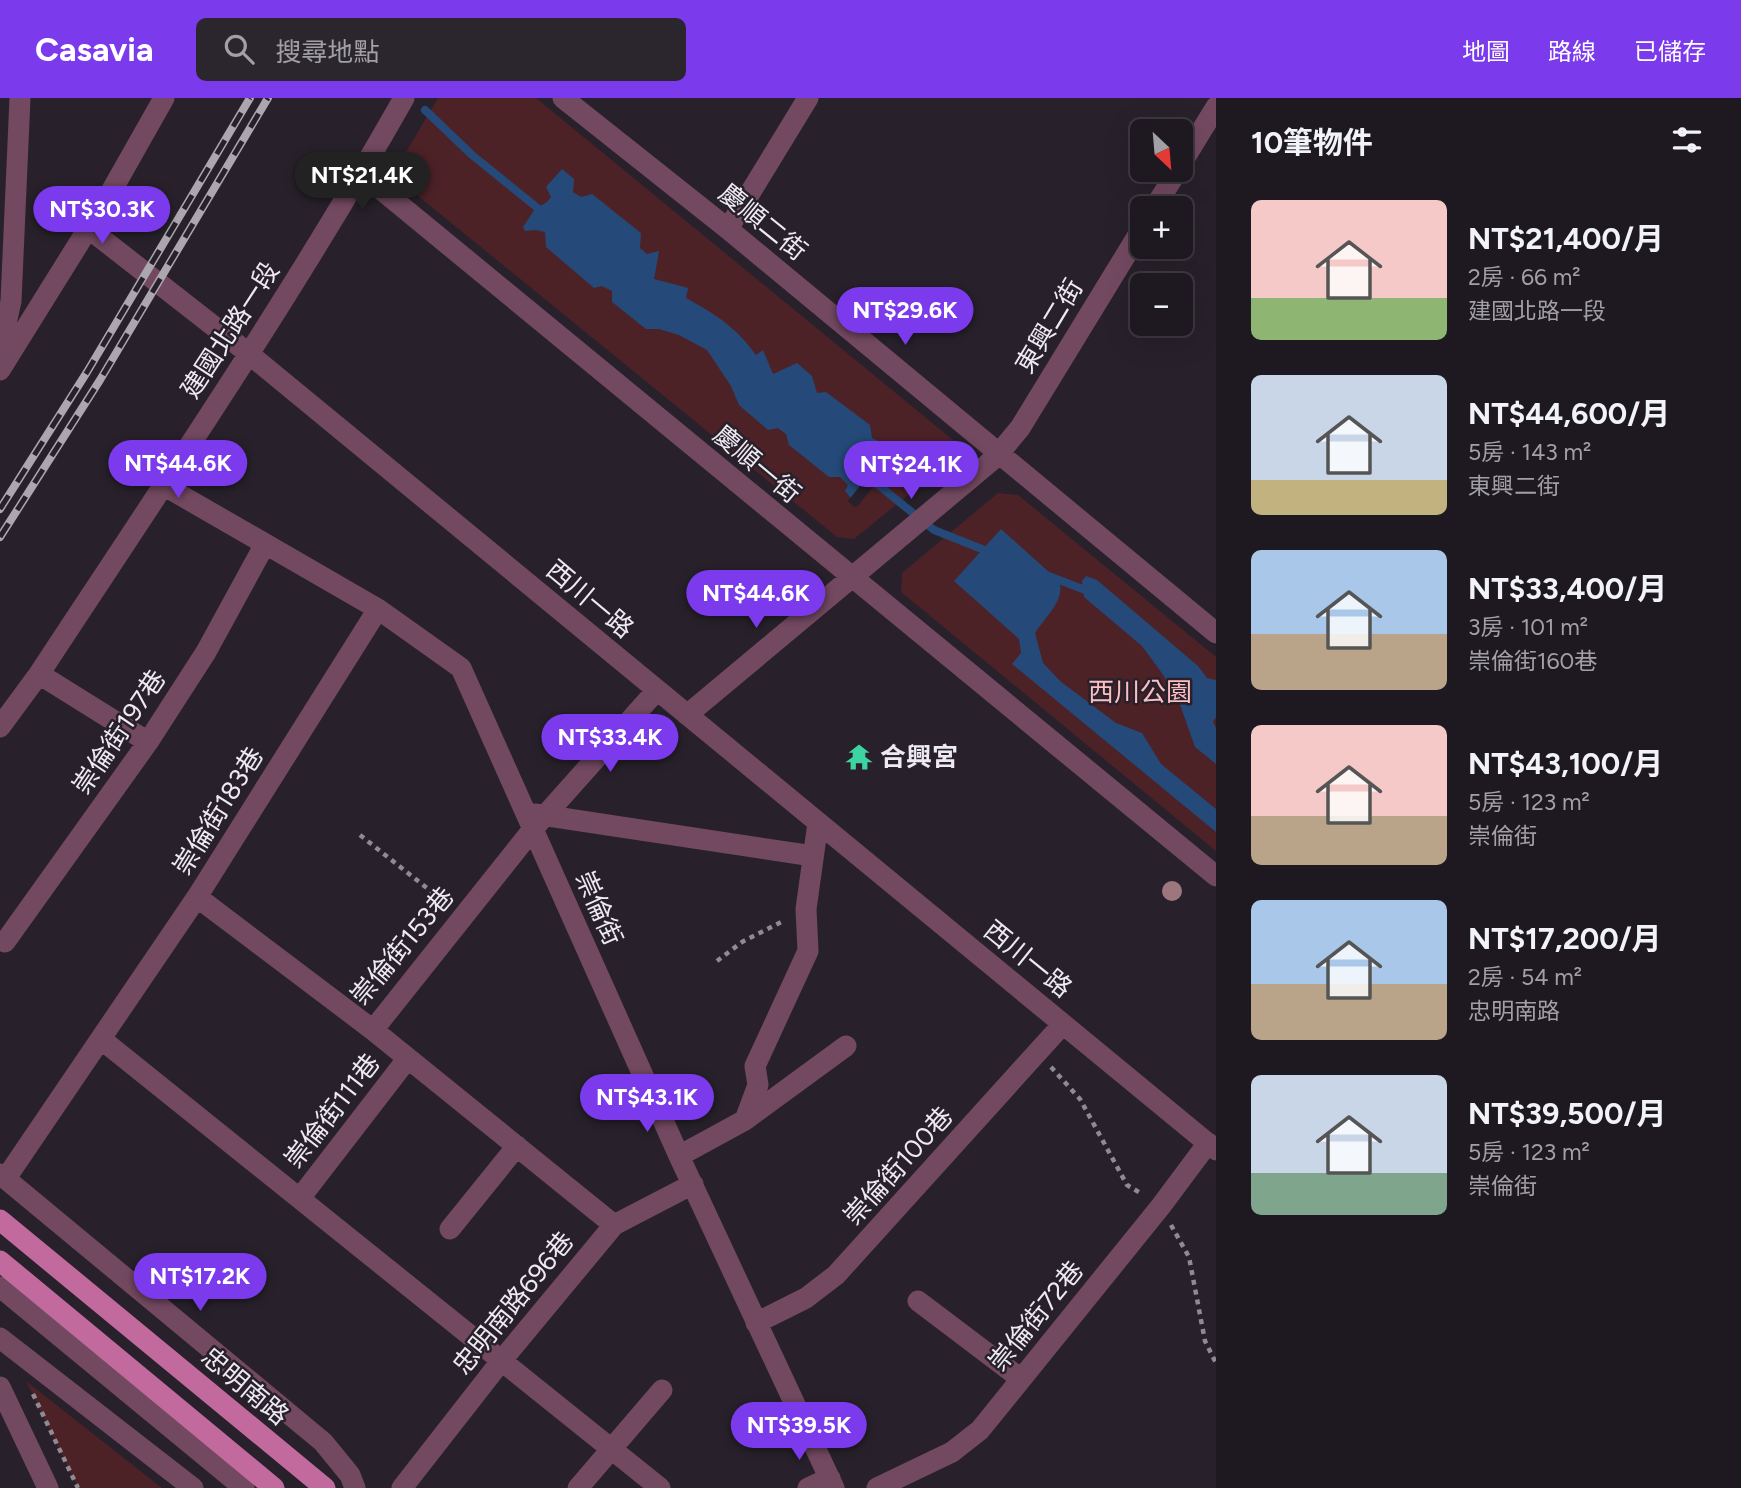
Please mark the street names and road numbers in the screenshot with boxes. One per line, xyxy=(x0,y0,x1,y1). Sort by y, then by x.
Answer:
street label: 慶順二街 xyxy=(713,177,813,267)
street label: 建國北路一段 xyxy=(174,256,286,404)
street label: 東興二街 xyxy=(1008,273,1090,379)
street label: 慶順一街 xyxy=(707,418,807,510)
street label: 西川一路 xyxy=(540,553,640,645)
street label: 崇倫街197巷 xyxy=(66,664,172,800)
street label: 崇倫街183巷 xyxy=(166,741,270,881)
street label: 崇倫街 xyxy=(569,866,629,950)
street label: 崇倫街153巷 xyxy=(344,881,460,1011)
street label: 西川一路 xyxy=(978,914,1078,1004)
street label: 崇倫街111巷 xyxy=(277,1047,387,1175)
street label: 崇倫街100巷 xyxy=(837,1100,959,1232)
street label: 忠明南路696巷 xyxy=(446,1225,580,1381)
street label: 崇倫街72巷 xyxy=(982,1254,1090,1378)
street label: 忠明南路 xyxy=(195,1340,295,1432)

